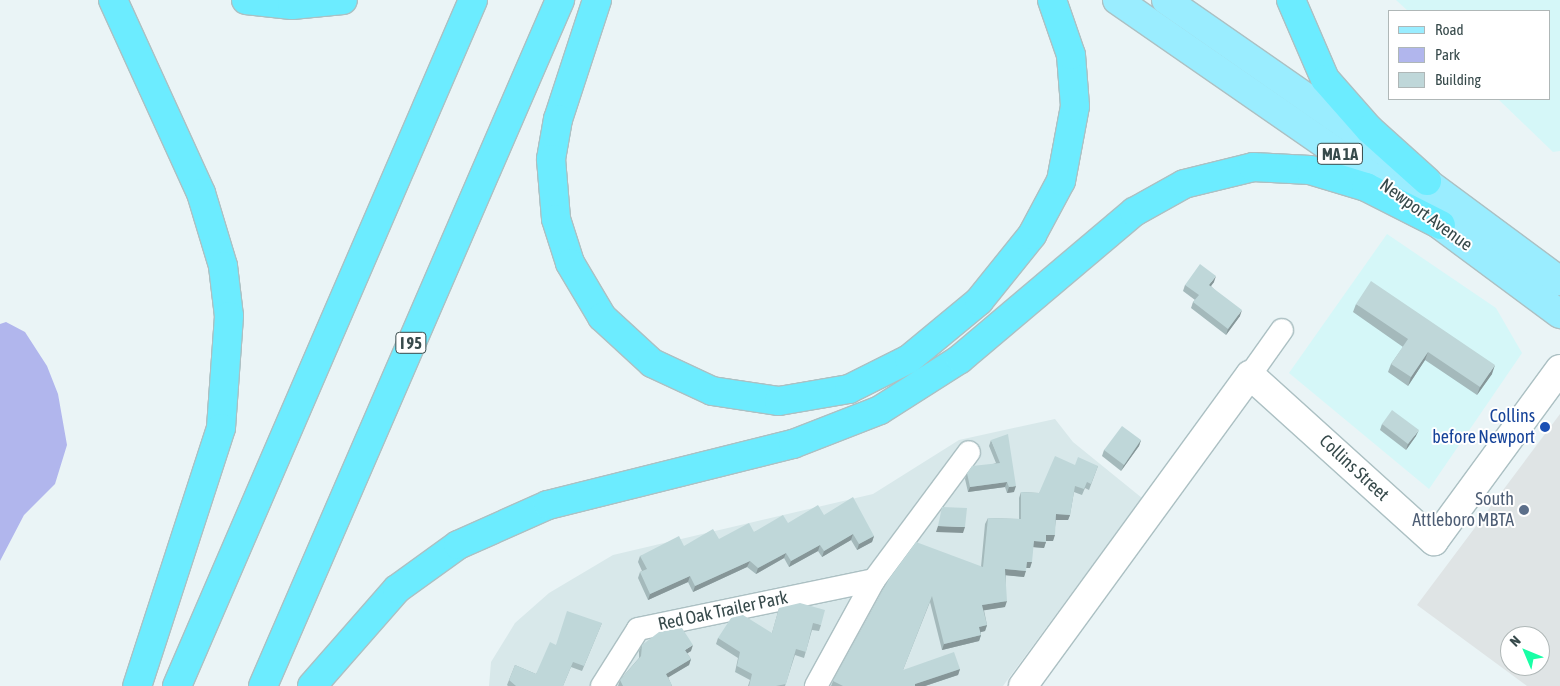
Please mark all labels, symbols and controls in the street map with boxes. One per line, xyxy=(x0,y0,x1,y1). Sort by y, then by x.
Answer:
legend xyxy=(1388,10,1550,100)
text: Road xyxy=(1435,21,1464,38)
text: Park xyxy=(1435,46,1460,63)
text: Building xyxy=(1435,71,1481,88)
road number: MA 1A xyxy=(1316,140,1364,168)
street label: Newport Avenue xyxy=(1376,174,1476,256)
road number: I 95 xyxy=(395,329,427,356)
place label: Collins before Newport xyxy=(1432,406,1535,448)
marker: Collins before Newport xyxy=(1539,421,1551,433)
street label: Collins Street xyxy=(1315,430,1393,506)
place label: South Attleboro MBTA xyxy=(1412,489,1514,532)
marker: South Attleboro MBTA xyxy=(1518,504,1530,516)
street label: Red Oak Trailer Park xyxy=(656,587,790,635)
north arrow xyxy=(1500,626,1550,676)
text: N xyxy=(1507,633,1524,650)

